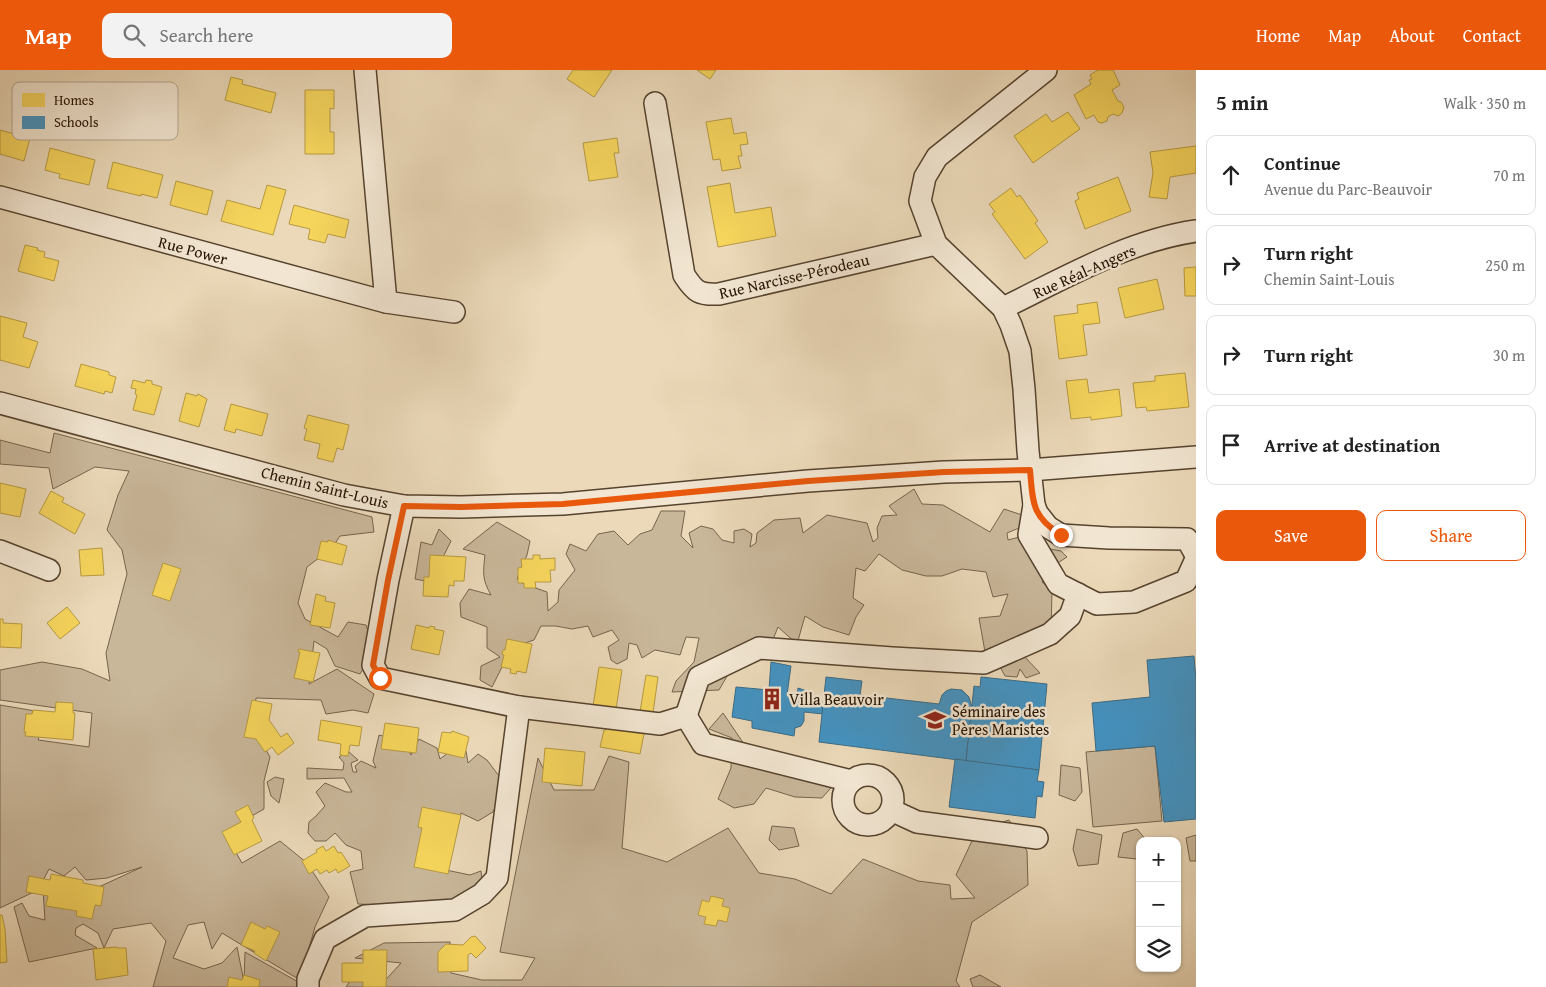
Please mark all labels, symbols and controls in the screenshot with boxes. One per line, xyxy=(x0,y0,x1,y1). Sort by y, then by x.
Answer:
search box xyxy=(102,13,452,58)
text: Map xyxy=(25,18,72,53)
icon: search xyxy=(120,21,148,49)
text: Search here xyxy=(160,21,253,49)
text: Home xyxy=(1256,22,1300,49)
text: Map xyxy=(1328,22,1361,49)
text: About xyxy=(1389,22,1435,49)
text: Contact xyxy=(1463,22,1521,49)
legend xyxy=(12,82,178,140)
text: 5 min xyxy=(1216,87,1268,118)
text: Homes xyxy=(54,90,94,110)
text: Walk · 350 m xyxy=(1443,91,1526,115)
text: Schools xyxy=(54,112,98,132)
text: Continue xyxy=(1264,149,1341,177)
icon: ahead xyxy=(1217,161,1245,189)
text: 70 m xyxy=(1493,163,1525,187)
text: Avenue du Parc-Beauvoir xyxy=(1264,177,1432,201)
street label: Rue Power xyxy=(156,229,231,271)
street label: Rue Réal-Angers xyxy=(1029,238,1139,304)
text: Turn right xyxy=(1264,239,1353,267)
street label: Rue Narcisse-Pérodeau xyxy=(717,247,872,305)
icon: right xyxy=(1217,251,1245,279)
text: 250 m xyxy=(1485,253,1525,277)
text: Chemin Saint-Louis xyxy=(1264,267,1395,291)
icon: right xyxy=(1217,341,1245,369)
text: Turn right xyxy=(1264,341,1353,369)
text: 30 m xyxy=(1493,343,1525,367)
icon: arrive xyxy=(1217,431,1245,459)
text: Arrive at destination xyxy=(1264,431,1440,459)
street label: Chemin Saint-Louis xyxy=(259,460,391,514)
button: Save xyxy=(1216,510,1366,561)
button: Share xyxy=(1376,510,1526,561)
route end xyxy=(1050,524,1073,547)
route start xyxy=(369,667,392,690)
building icon: Villa Beauvoir xyxy=(759,686,785,712)
place label: Villa Beauvoir xyxy=(789,687,884,711)
place label: Séminaire des Pères Maristes xyxy=(952,699,1049,741)
school or university icon: Séminaire des Pères Maristes xyxy=(922,707,948,733)
map controls xyxy=(1136,837,1181,972)
button: + xyxy=(1136,837,1181,882)
button: − xyxy=(1136,882,1181,927)
button: layers xyxy=(1136,927,1181,972)

